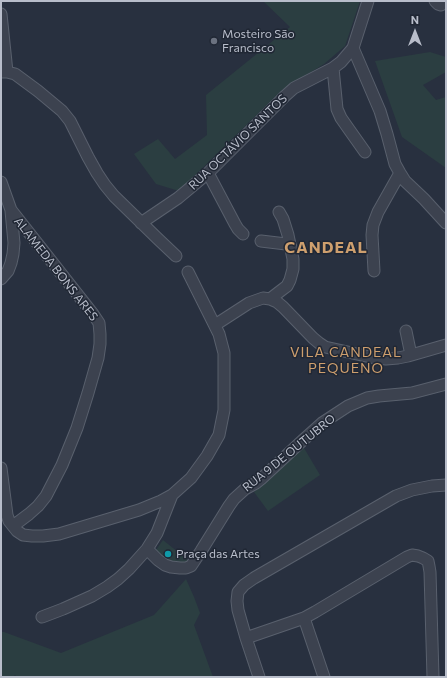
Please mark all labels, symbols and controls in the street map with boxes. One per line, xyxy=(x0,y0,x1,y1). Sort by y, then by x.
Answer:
north arrow xyxy=(395,12,435,52)
text: N xyxy=(411,13,419,26)
place label: Mosteiro São Francisco xyxy=(222,27,295,55)
marker: Mosteiro São Francisco xyxy=(209,36,219,46)
street label: RUA OCTÁVIO SANTOS xyxy=(186,91,290,193)
street label: ALAMEDA BONS ARES xyxy=(11,214,101,324)
district label: CANDEAL xyxy=(284,238,368,258)
district label: VILA CANDEAL PEQUENO xyxy=(290,344,402,376)
street label: RUA 9 DE OUTUBRO xyxy=(240,411,338,495)
place label: Praça das Artes xyxy=(176,547,260,561)
marker: Praça das Artes xyxy=(163,549,173,559)

